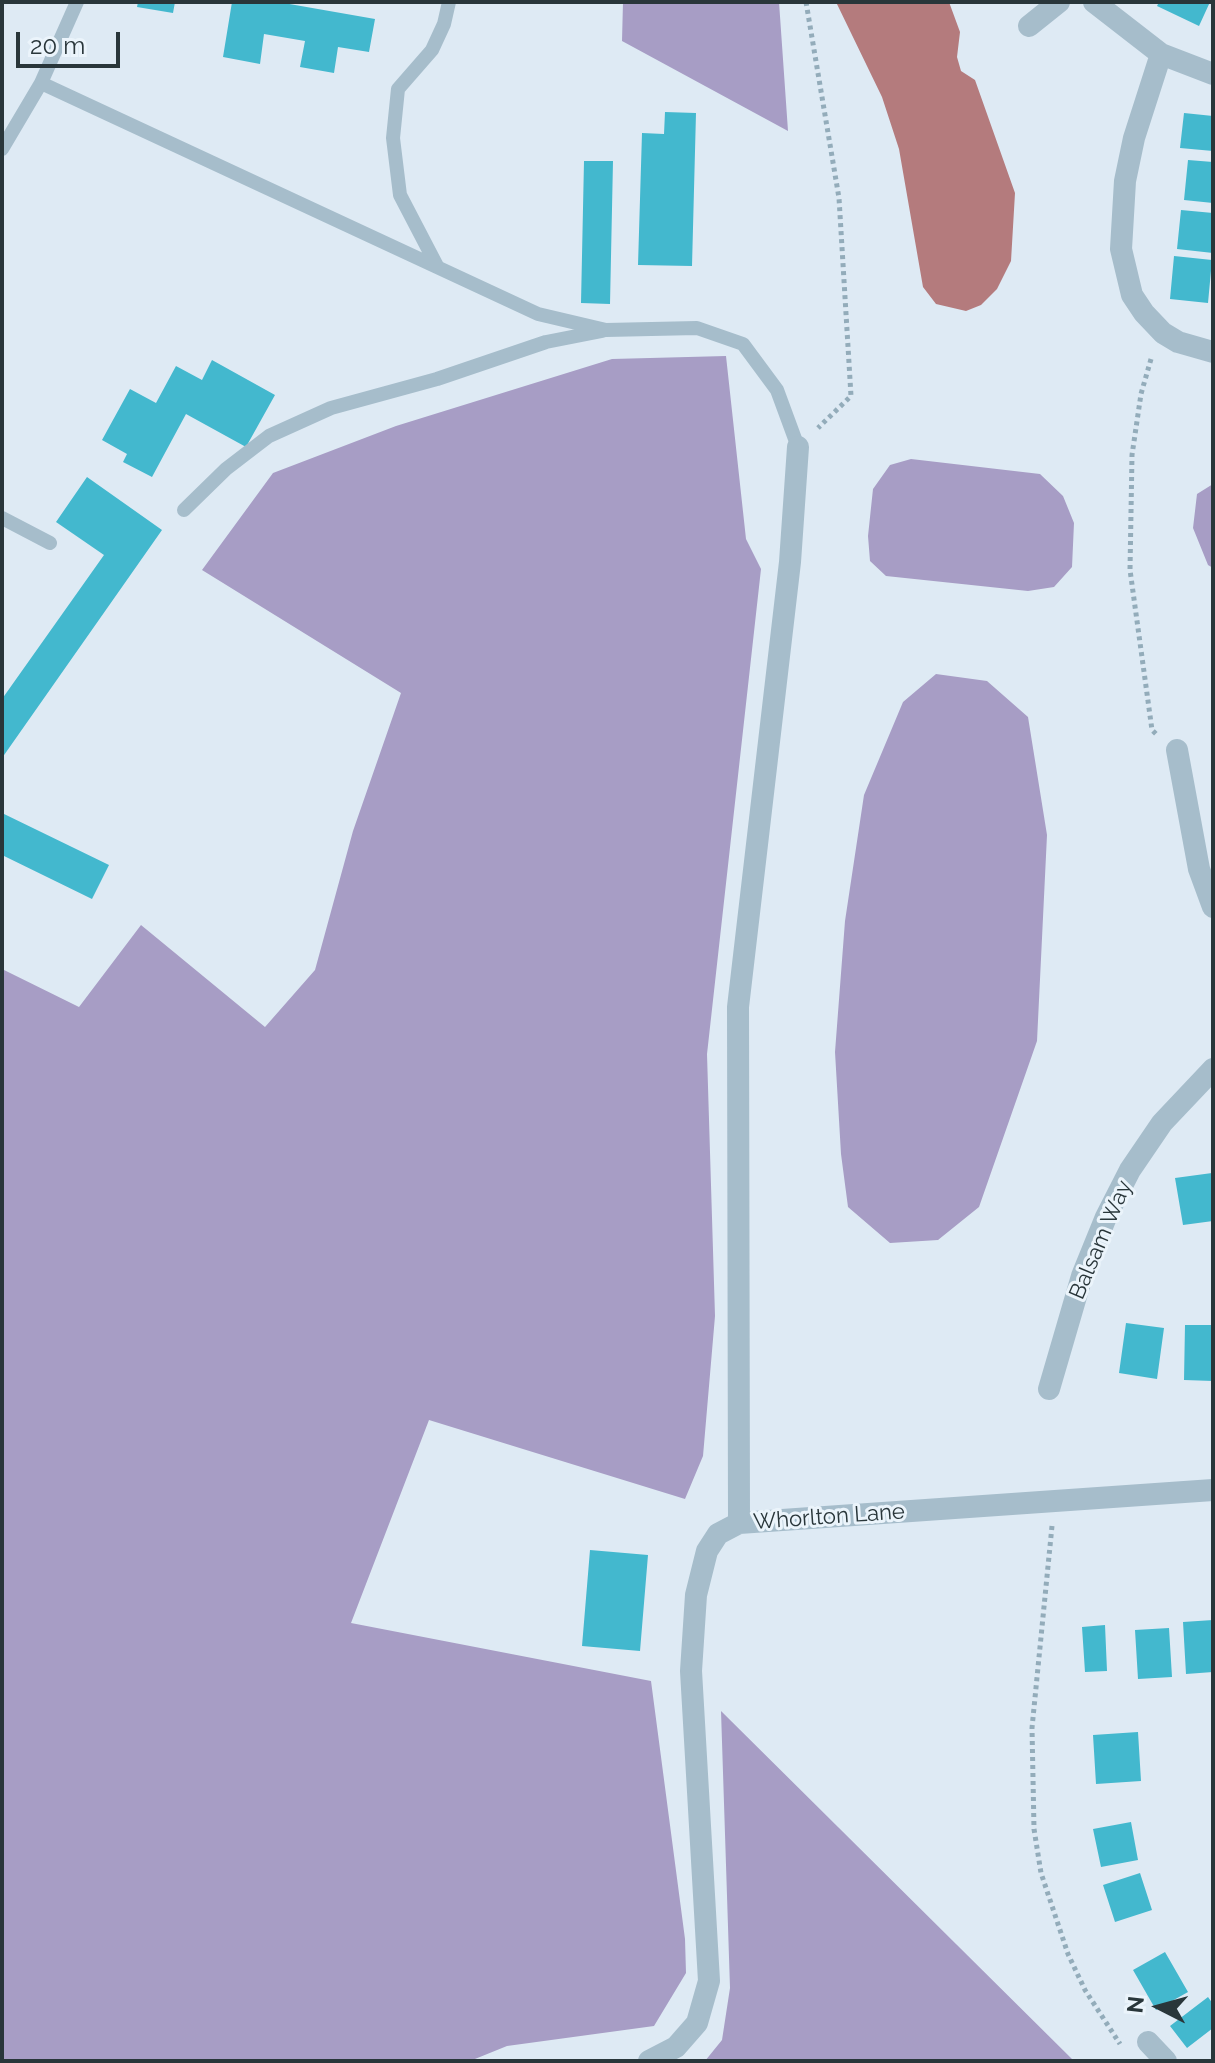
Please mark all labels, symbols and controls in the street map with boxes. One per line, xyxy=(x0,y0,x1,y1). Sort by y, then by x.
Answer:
scale bar xyxy=(20,16,124,66)
text: 20 m xyxy=(30,31,85,60)
street label: Balsam Way xyxy=(1064,1177,1138,1303)
street label: Whorlton Lane xyxy=(752,1499,906,1535)
north arrow xyxy=(1119,1967,1199,2047)
text: N xyxy=(1121,1995,1149,2014)

